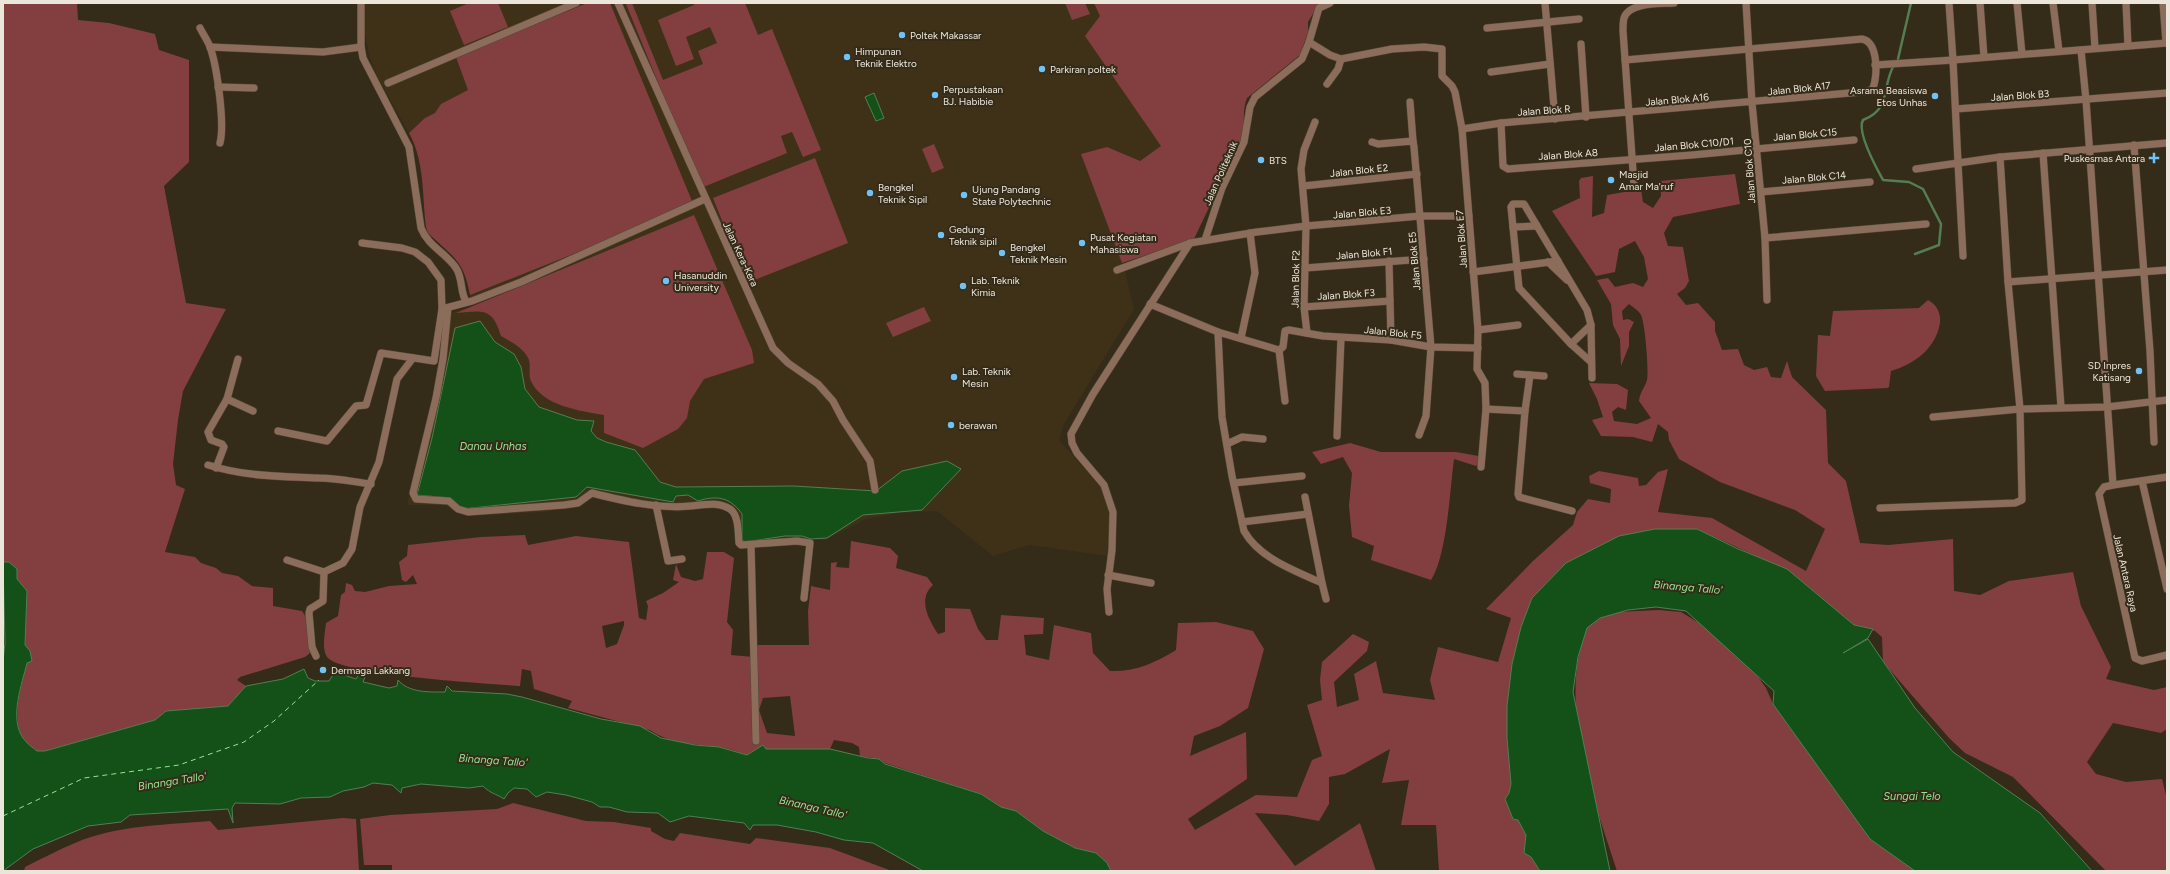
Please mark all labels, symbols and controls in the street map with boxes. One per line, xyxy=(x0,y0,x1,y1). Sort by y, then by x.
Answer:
place label: Poltek Makassar xyxy=(910,29,982,42)
marker: Poltek Makassar xyxy=(897,30,907,40)
place label: Himpunan Teknik Elektro xyxy=(855,45,917,70)
marker: Himpunan Teknik Elektro xyxy=(842,52,852,62)
place label: Parkiran poltek xyxy=(1050,63,1116,76)
marker: Parkiran poltek xyxy=(1037,64,1047,74)
street label: Jalan Blok A17 xyxy=(1767,79,1832,98)
place label: Perpustakaan BJ. Habibie xyxy=(943,83,1003,108)
place label: Asrama Beasiswa Etos Unhas xyxy=(1850,84,1927,109)
street label: Jalan Blok B3 xyxy=(1990,87,2050,104)
marker: Perpustakaan BJ. Habibie xyxy=(930,90,940,100)
street label: Jalan Blok A16 xyxy=(1645,90,1710,109)
marker: Asrama Beasiswa Etos Unhas xyxy=(1930,91,1940,101)
street label: Jalan Blok R xyxy=(1517,102,1571,119)
street label: Jalan Blok C15 xyxy=(1773,125,1838,144)
street label: Jalan Blok C10/D1 xyxy=(1654,135,1734,154)
street label: Jalan Blok C10 xyxy=(1741,138,1758,204)
street label: Jalan Politeknik xyxy=(1201,139,1240,207)
street label: Jalan Blok A8 xyxy=(1538,146,1598,163)
place label: Puskesmas Antara xyxy=(2064,152,2145,165)
marker: Puskesmas Antara xyxy=(2148,152,2160,164)
place label: BTS xyxy=(1269,154,1287,167)
marker: BTS xyxy=(1256,155,1266,165)
street label: Jalan Blok E2 xyxy=(1329,161,1389,180)
place label: Masjid Amar Ma'ruf xyxy=(1619,168,1674,193)
street label: Jalan Blok C14 xyxy=(1781,168,1847,187)
marker: Masjid Amar Ma'ruf xyxy=(1606,175,1616,185)
place label: Bengkel Teknik Sipil xyxy=(878,181,927,206)
place label: Ujung Pandang State Polytechnic xyxy=(972,183,1052,208)
marker: Bengkel Teknik Sipil xyxy=(865,188,875,198)
marker: Ujung Pandang State Polytechnic xyxy=(959,190,969,200)
street label: Jalan Blok E3 xyxy=(1332,203,1392,222)
street label: Jalan Blok E7 xyxy=(1453,209,1470,269)
street label: Jalan Kera-Kera xyxy=(720,220,761,289)
place label: Gedung Teknik sipil xyxy=(949,223,997,248)
marker: Gedung Teknik sipil xyxy=(936,230,946,240)
place label: Pusat Kegiatan Mahasiswa xyxy=(1090,231,1157,256)
street label: Jalan Blok E5 xyxy=(1405,231,1424,291)
marker: Pusat Kegiatan Mahasiswa xyxy=(1077,238,1087,248)
place label: Bengkel Teknik Mesin xyxy=(1010,241,1067,266)
street label: Jalan Blok F1 xyxy=(1335,245,1393,262)
marker: Bengkel Teknik Mesin xyxy=(997,248,1007,258)
street label: Jalan Blok F2 xyxy=(1288,250,1303,308)
place label: Hasanuddin University xyxy=(674,269,728,294)
place label: Lab. Teknik Kimia xyxy=(971,274,1020,299)
marker: Hasanuddin University xyxy=(661,276,671,286)
marker: Lab. Teknik Kimia xyxy=(958,281,968,291)
street label: Jalan Blok F3 xyxy=(1317,286,1375,303)
street label: Jalan Blok F5 xyxy=(1363,323,1423,342)
place label: SD Inpres Katisang xyxy=(2088,359,2131,384)
place label: Lab. Teknik Mesin xyxy=(962,365,1011,390)
marker: SD Inpres Katisang xyxy=(2134,366,2144,376)
marker: Lab. Teknik Mesin xyxy=(949,372,959,382)
place label: berawan xyxy=(959,419,998,432)
marker: berawan xyxy=(946,420,956,430)
water label: Danau Unhas xyxy=(459,440,527,453)
street label: Jalan Antara Raya xyxy=(2110,533,2141,613)
water label: Binanga Tallo' xyxy=(1653,578,1724,597)
place label: Dermaga Lakkang xyxy=(331,664,410,677)
marker: Dermaga Lakkang xyxy=(318,665,328,675)
water label: Binanga Tallo' xyxy=(458,752,529,769)
water label: Binanga Tallo' xyxy=(137,770,208,793)
water label: Sungai Telo xyxy=(1883,790,1941,803)
water label: Binanga Tallo' xyxy=(778,793,849,822)

